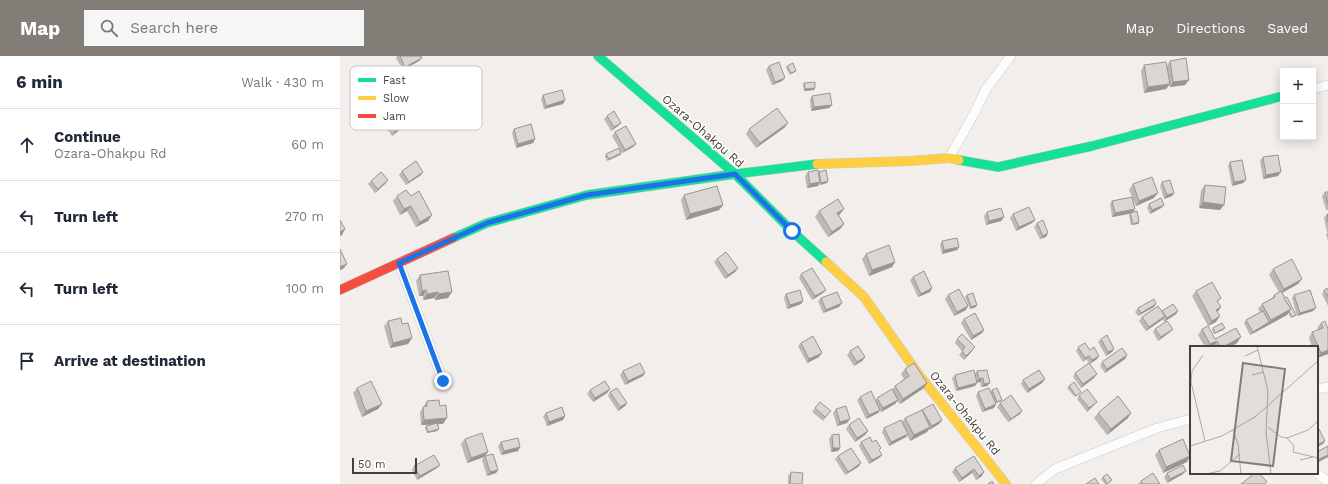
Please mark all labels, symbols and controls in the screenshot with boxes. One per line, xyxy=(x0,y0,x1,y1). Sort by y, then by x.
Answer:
search box xyxy=(84,10,364,46)
text: Map xyxy=(20,17,60,40)
icon: search xyxy=(98,17,120,39)
text: Search here xyxy=(130,19,218,37)
text: Map xyxy=(1126,20,1154,36)
text: Directions xyxy=(1176,20,1245,36)
text: Saved xyxy=(1267,20,1308,36)
legend xyxy=(350,66,482,130)
map controls xyxy=(1280,68,1316,140)
button: + xyxy=(1280,68,1316,104)
text: 6 min xyxy=(16,72,63,92)
text: Fast xyxy=(383,74,406,87)
text: Walk · 430 m xyxy=(241,75,324,90)
text: Slow xyxy=(383,92,409,105)
street label: Ozara-Ohakpu Rd xyxy=(659,92,747,170)
button: − xyxy=(1280,104,1316,140)
text: Jam xyxy=(383,110,406,123)
text: Continue xyxy=(54,128,121,146)
icon: ahead xyxy=(16,134,38,156)
text: 60 m xyxy=(291,137,324,152)
text: Ozara-Ohakpu Rd xyxy=(54,146,166,161)
icon: left xyxy=(16,206,38,228)
text: Turn left xyxy=(54,208,118,226)
text: 270 m xyxy=(285,209,324,224)
route start xyxy=(783,222,801,240)
icon: left xyxy=(16,278,38,300)
text: Turn left xyxy=(54,280,118,298)
text: 100 m xyxy=(286,281,324,296)
inset map xyxy=(1190,346,1318,474)
icon: arrive xyxy=(16,350,38,372)
text: Arrive at destination xyxy=(54,352,206,370)
street label: Ozara-Ohakpu Rd xyxy=(927,368,1003,458)
route end xyxy=(434,372,452,390)
scale bar xyxy=(352,456,417,475)
text: 50 m xyxy=(358,458,385,471)

